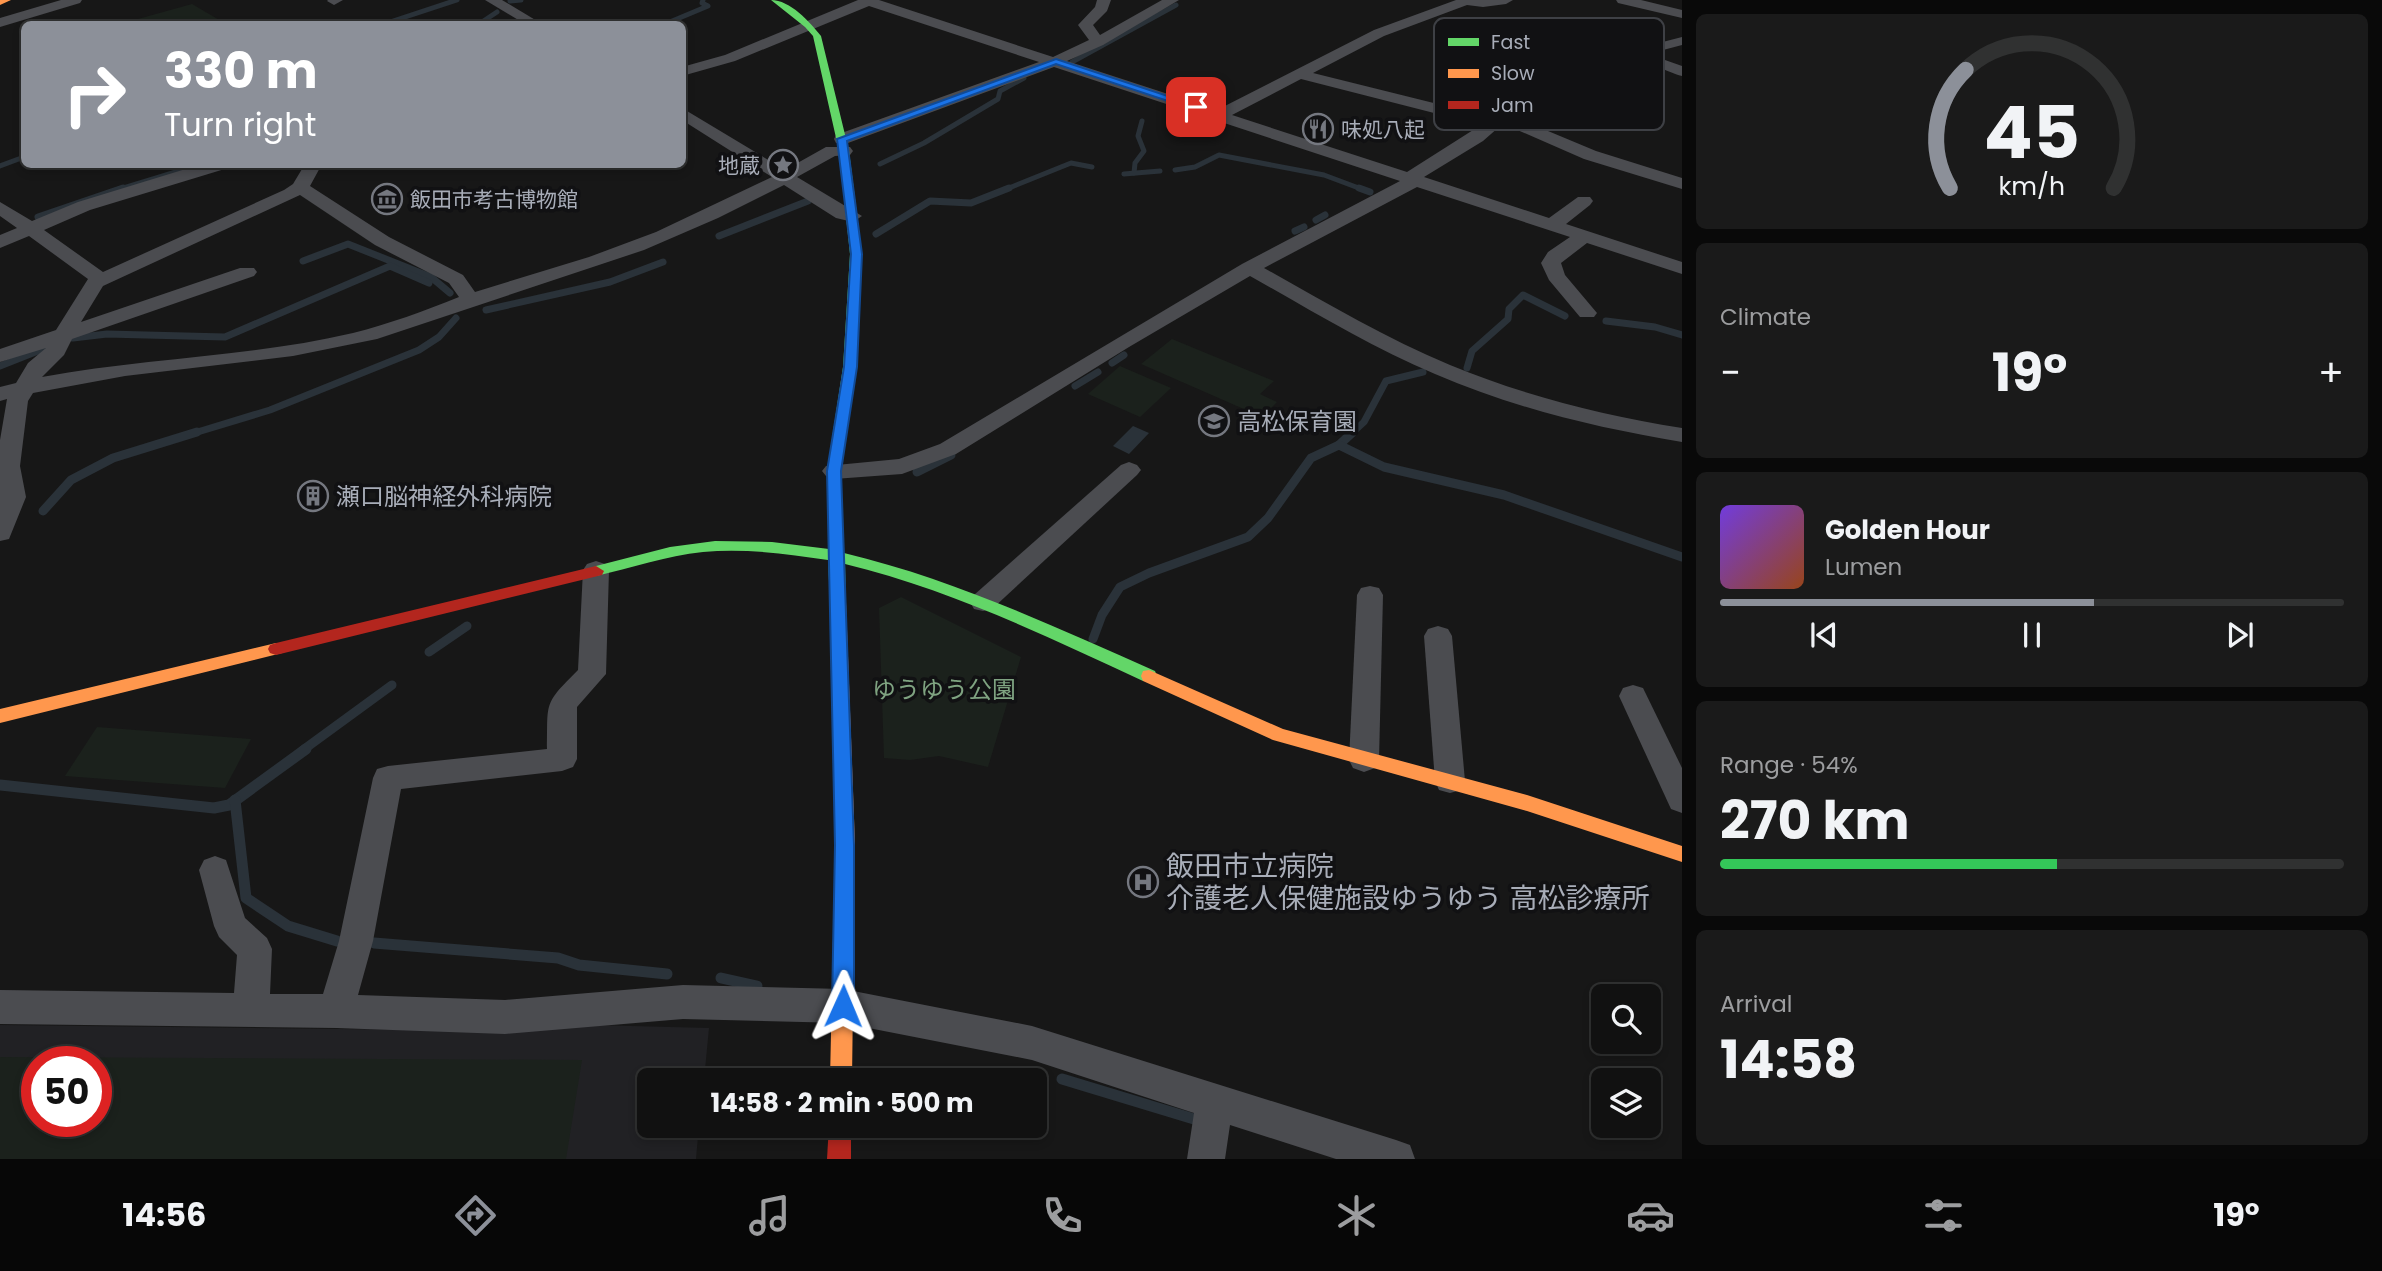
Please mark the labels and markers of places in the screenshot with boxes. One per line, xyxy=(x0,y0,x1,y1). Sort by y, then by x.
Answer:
pin xyxy=(1166,77,1226,137)
restaurant icon: 味処八起 xyxy=(1301,112,1335,146)
place label: 味処八起 xyxy=(1341,115,1425,144)
place icon: 地蔵 xyxy=(766,148,800,182)
place label: 地蔵 xyxy=(718,151,760,180)
museum icon: 飯田市考古博物館 xyxy=(370,182,404,216)
place label: 飯田市考古博物館 xyxy=(410,185,578,214)
school or university icon: 高松保育園 xyxy=(1197,404,1231,438)
place label: 高松保育園 xyxy=(1237,405,1357,438)
building icon: 瀬口脳神経外科病院 xyxy=(296,479,330,513)
place label: 瀬口脳神経外科病院 xyxy=(336,480,552,513)
place label: 飯田市立病院 介護老人保健施設ゆうゆう 高松診療所 xyxy=(1166,847,1649,918)
hospital icon: 飯田市立病院 介護老人保健施設ゆうゆう 高松診療所 xyxy=(1126,865,1160,899)

